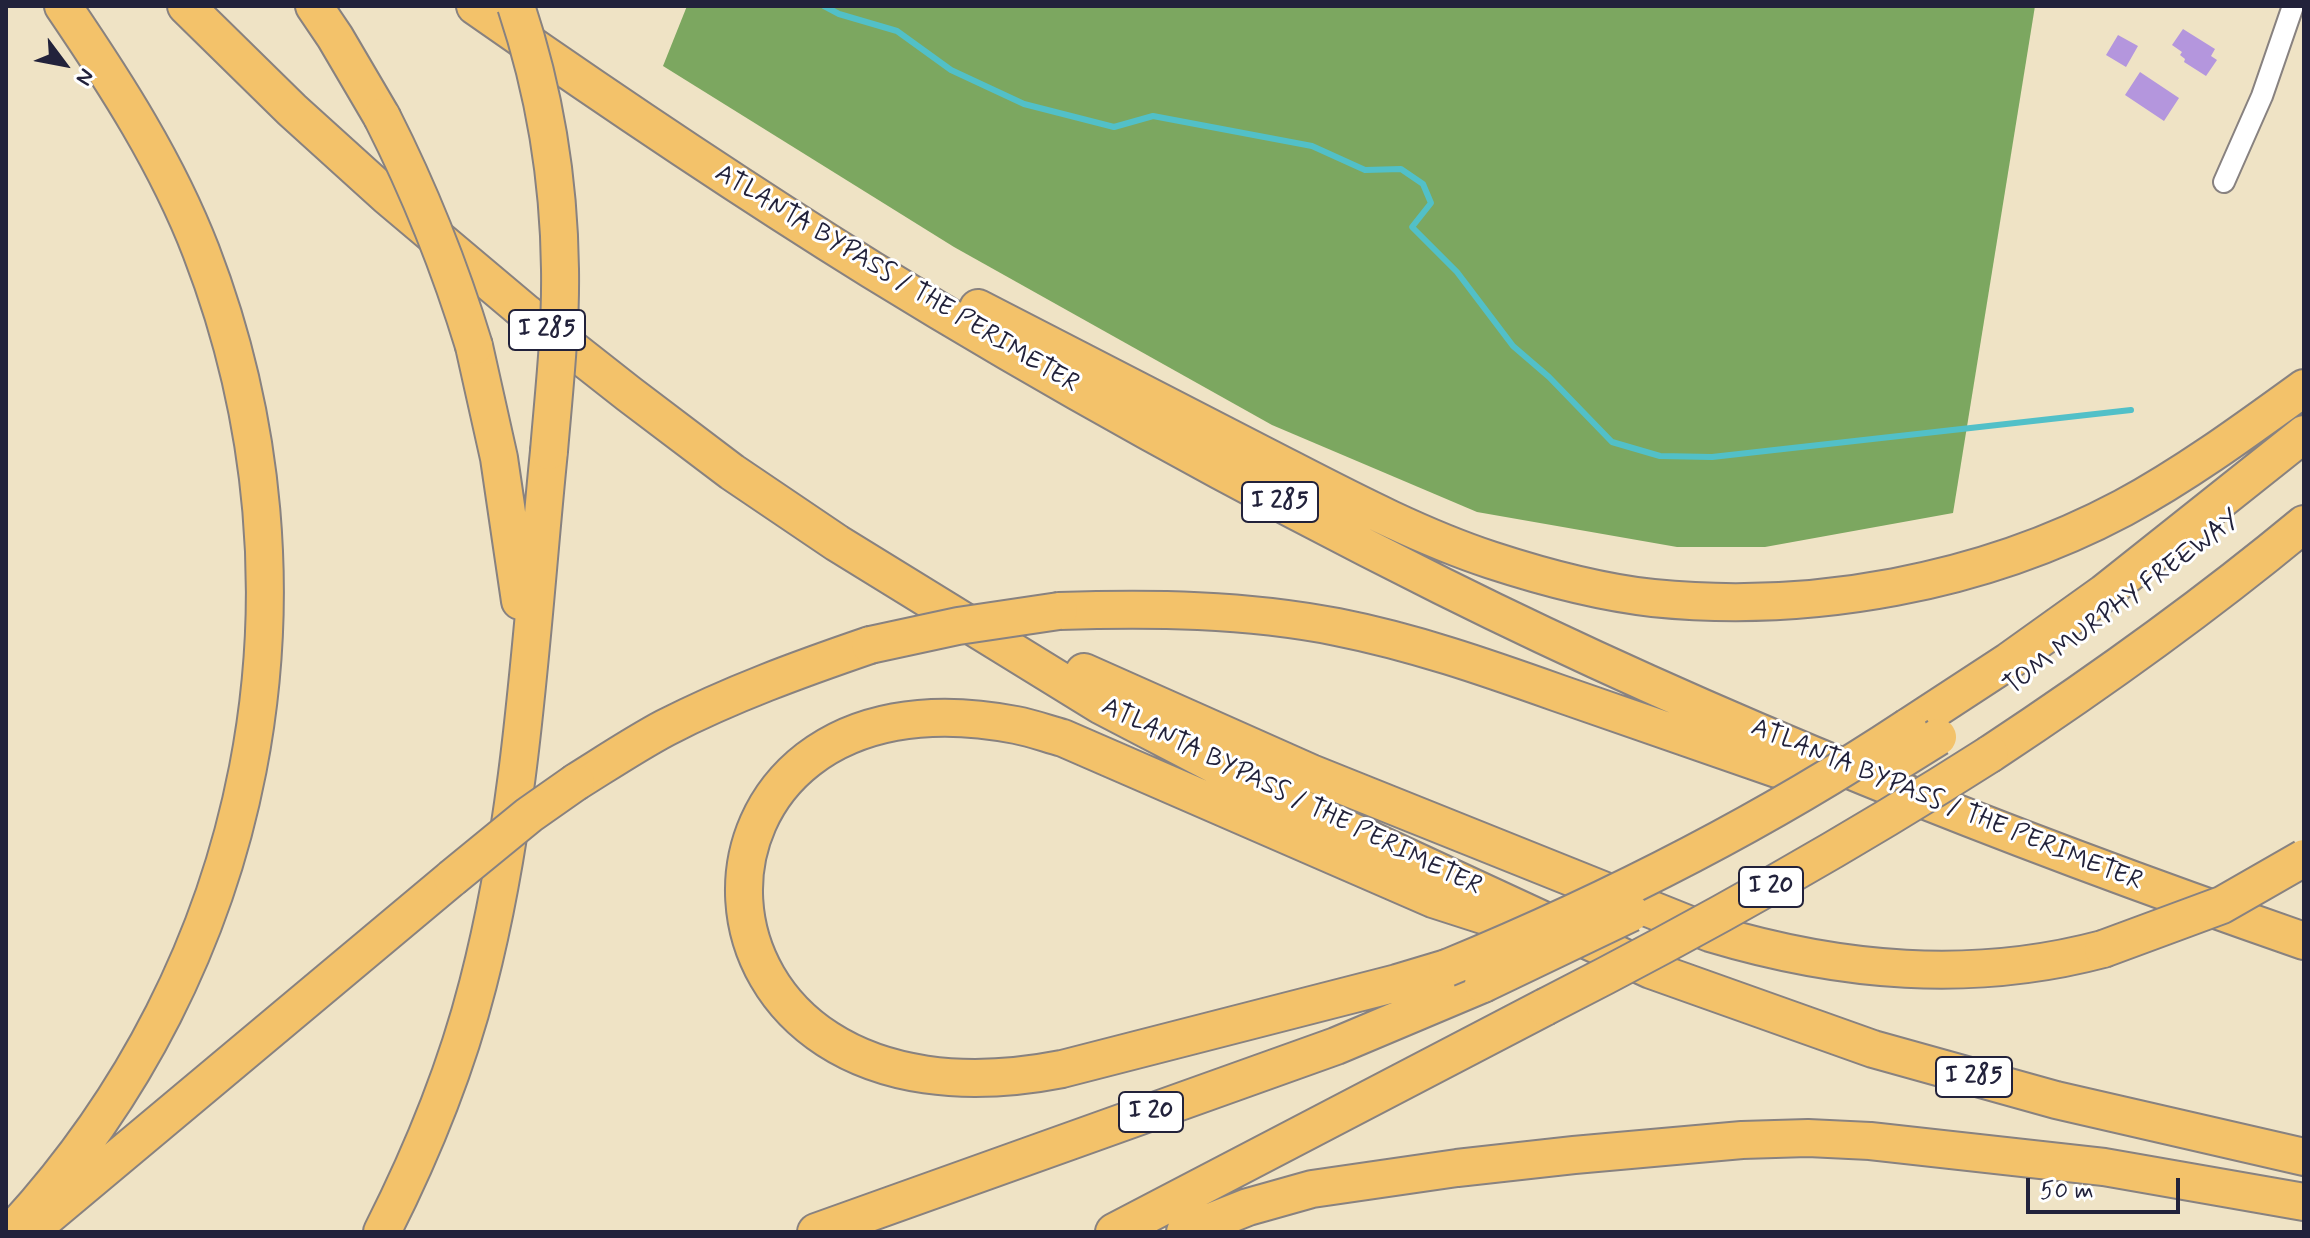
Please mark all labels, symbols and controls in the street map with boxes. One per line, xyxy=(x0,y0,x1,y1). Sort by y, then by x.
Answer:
north arrow xyxy=(24,24,104,104)
text: N xyxy=(69,63,100,90)
street label: ATLANTA BYPASS / THE PERIMETER xyxy=(708,159,1084,401)
road number: I 285 xyxy=(509,310,585,350)
road number: I 285 xyxy=(1242,482,1318,522)
street label: TOM MURPHY FREEWAY xyxy=(1999,505,2247,703)
street label: ATLANTA BYPASS / THE PERIMETER xyxy=(1096,692,1486,904)
street label: ATLANTA BYPASS / THE PERIMETER xyxy=(1746,713,2146,899)
road number: I 20 xyxy=(1739,867,1803,907)
road number: I 285 xyxy=(1936,1057,2012,1097)
road number: I 20 xyxy=(1119,1092,1183,1132)
scale bar xyxy=(2030,1162,2184,1212)
text: 50 m xyxy=(2040,1176,2094,1207)

